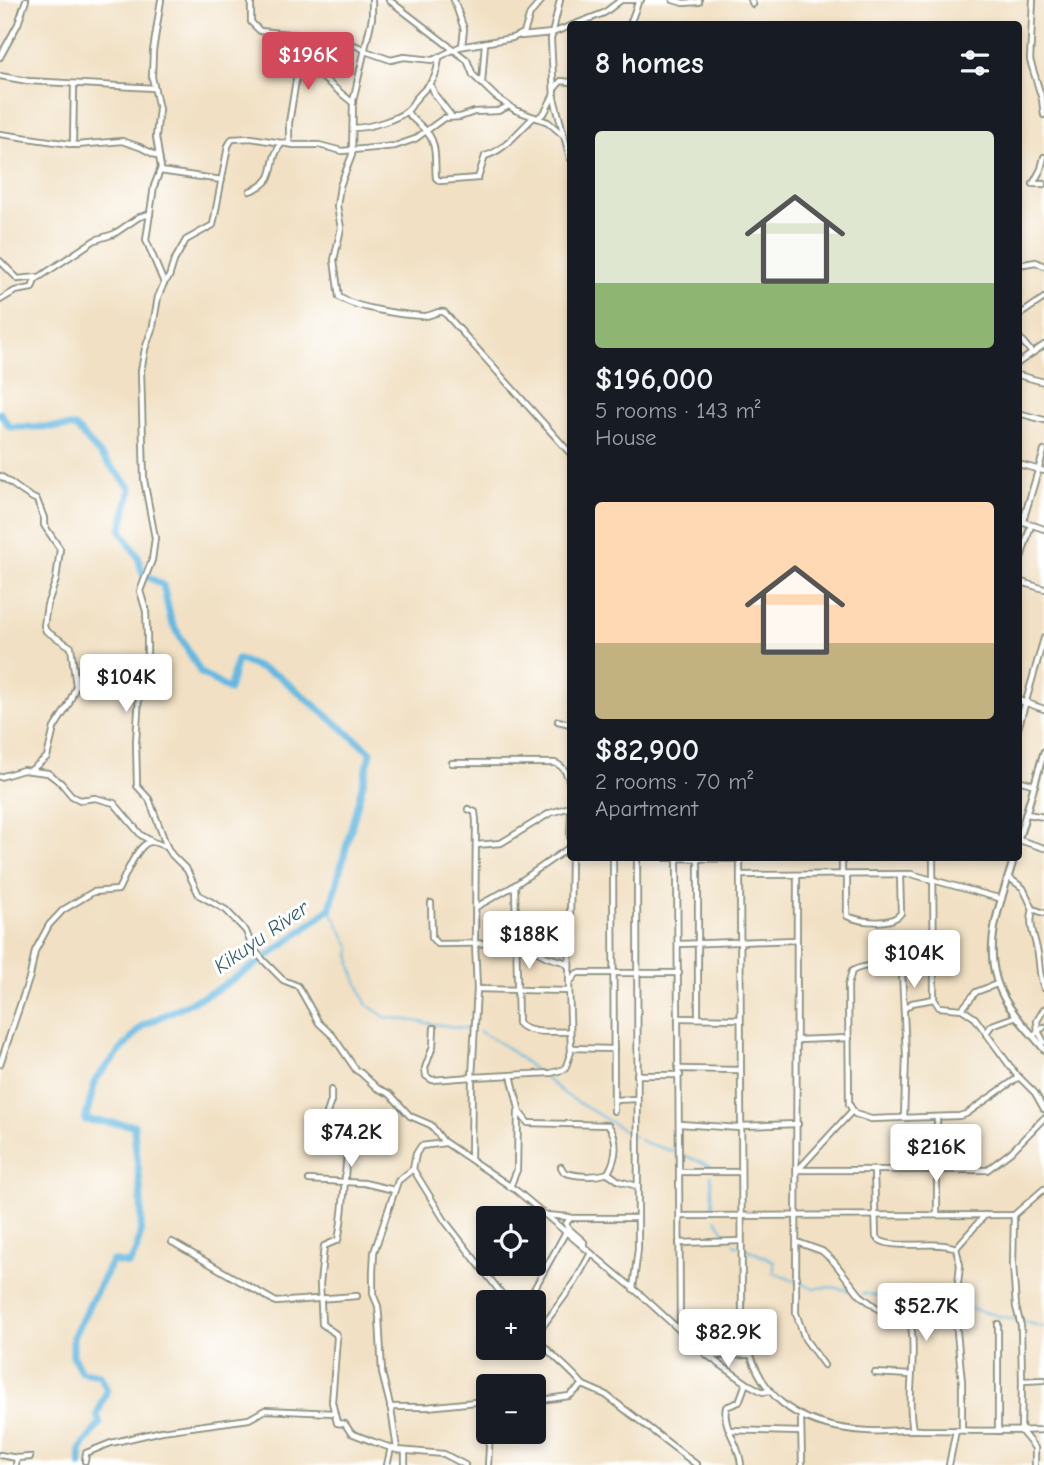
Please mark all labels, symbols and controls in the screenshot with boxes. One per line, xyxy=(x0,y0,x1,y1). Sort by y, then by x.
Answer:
pin: $196K xyxy=(259,32,357,92)
text: $196K xyxy=(278,41,338,68)
icon: filters xyxy=(956,44,994,82)
text: 8 homes xyxy=(595,46,704,81)
icon: home xyxy=(732,176,858,302)
text: $196,000 xyxy=(595,362,713,397)
text: 5 rooms · 143 m² xyxy=(595,397,761,424)
text: House xyxy=(595,424,657,451)
icon: home xyxy=(732,547,858,673)
pin: $104K xyxy=(77,654,175,714)
text: $104K xyxy=(96,663,156,690)
text: $82,900 xyxy=(595,733,699,768)
text: 2 rooms · 70 m² xyxy=(595,768,753,795)
text: Apartment xyxy=(595,795,698,822)
water label: Kikuyu River xyxy=(209,895,314,978)
pin: $188K xyxy=(480,912,578,971)
text: $188K xyxy=(499,920,559,947)
pin: $104K xyxy=(865,930,963,990)
text: $104K xyxy=(884,939,944,966)
pin: $74.2K xyxy=(294,1110,408,1169)
text: $74.2K xyxy=(320,1118,382,1145)
pin: $216K xyxy=(887,1124,985,1184)
text: $216K xyxy=(906,1133,966,1160)
map controls xyxy=(476,1206,546,1444)
button: locate xyxy=(476,1206,546,1276)
pin: $52.7K xyxy=(869,1284,983,1343)
button: + xyxy=(476,1290,546,1360)
text: $52.7K xyxy=(894,1292,958,1319)
pin: $82.9K xyxy=(671,1310,785,1369)
text: $82.9K xyxy=(695,1318,761,1345)
button: − xyxy=(476,1374,546,1444)

